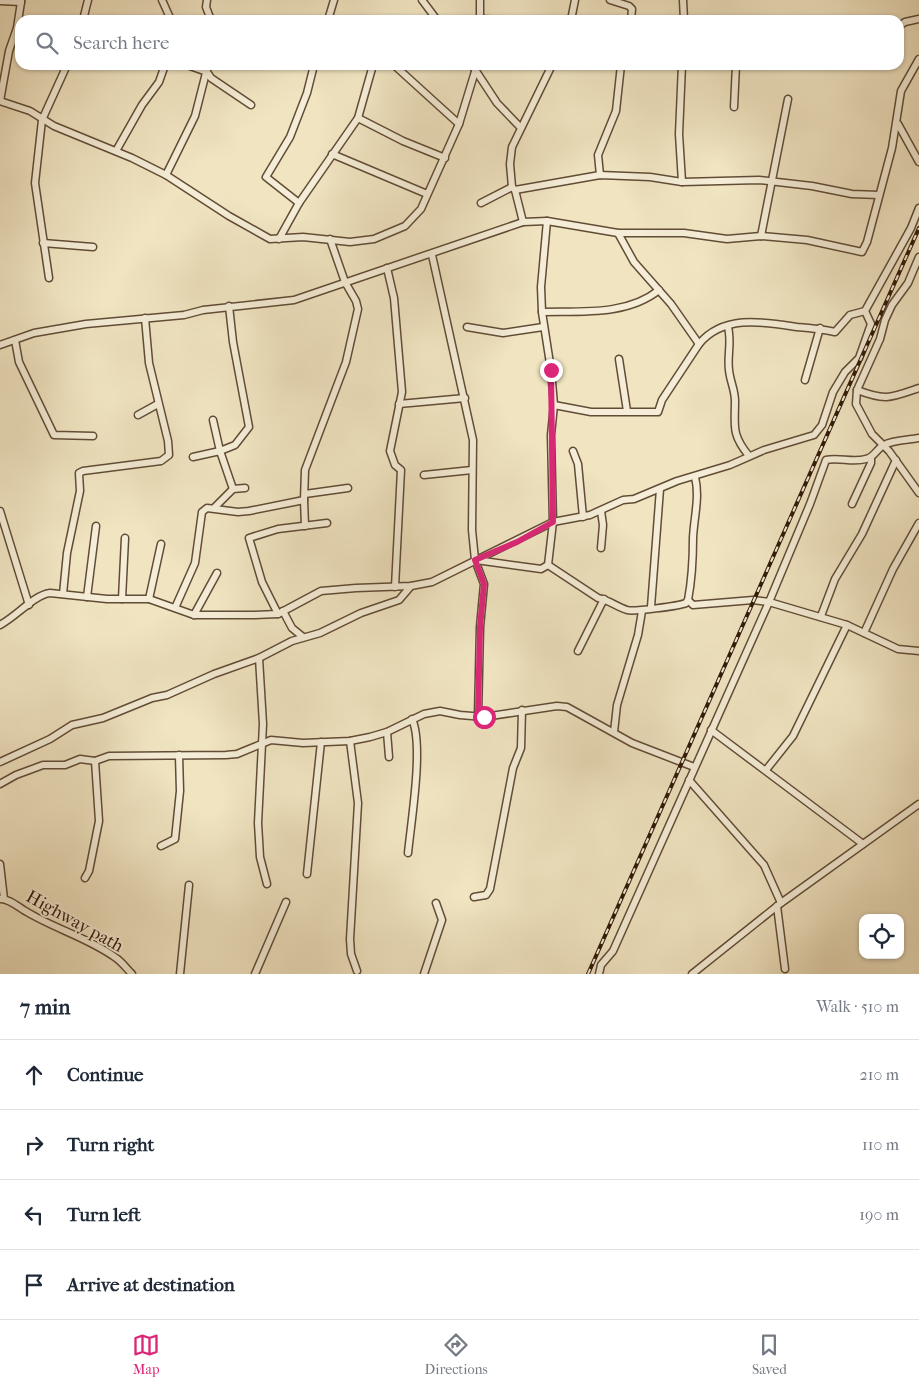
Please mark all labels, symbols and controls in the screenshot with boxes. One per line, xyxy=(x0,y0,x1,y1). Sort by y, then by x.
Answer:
search box xyxy=(15,15,904,70)
icon: search xyxy=(33,29,61,57)
text: Search here xyxy=(73,32,169,54)
route end xyxy=(540,359,563,382)
route start xyxy=(473,706,496,729)
street label: Highway path xyxy=(22,886,127,957)
map controls xyxy=(859,914,904,959)
button: locate xyxy=(859,914,904,959)
text: 7 min xyxy=(20,995,71,1019)
text: Walk · 510 m xyxy=(816,997,899,1016)
icon: ahead xyxy=(20,1061,48,1089)
text: Continue xyxy=(67,1064,143,1086)
text: 210 m xyxy=(860,1065,899,1084)
icon: right xyxy=(20,1131,48,1159)
text: Turn right xyxy=(67,1134,154,1156)
text: 110 m xyxy=(862,1135,899,1154)
icon: left xyxy=(20,1201,48,1229)
text: Turn left xyxy=(67,1204,141,1226)
text: 190 m xyxy=(859,1205,899,1224)
icon: arrive xyxy=(20,1271,48,1299)
text: Arrive at destination xyxy=(67,1274,235,1296)
tab: Map xyxy=(132,1331,160,1378)
tab: Directions xyxy=(425,1331,488,1378)
tab: Saved xyxy=(752,1331,787,1378)

